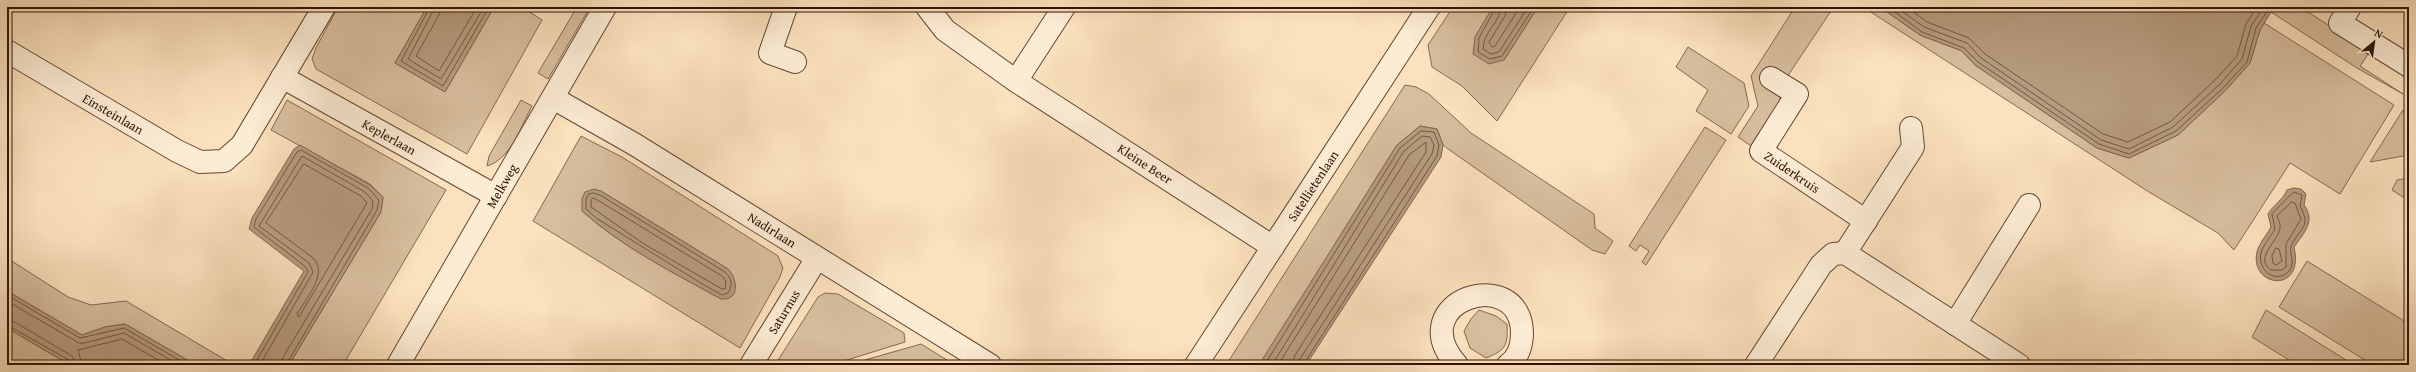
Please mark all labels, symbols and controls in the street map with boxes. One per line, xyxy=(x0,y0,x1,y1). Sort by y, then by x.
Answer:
north arrow xyxy=(2354,22,2394,62)
text: N xyxy=(2372,24,2387,42)
street label: Einsteinlaan xyxy=(79,89,148,139)
street label: Keplerlaan xyxy=(359,114,420,160)
street label: Kleine Beer xyxy=(1114,139,1177,189)
street label: Satellietenlaan xyxy=(1283,146,1344,225)
street label: Zuiderkruis xyxy=(1760,146,1824,198)
street label: Melkweg xyxy=(482,160,523,212)
street label: Nadirlaan xyxy=(744,208,800,253)
street label: Saturnus xyxy=(763,286,805,338)

